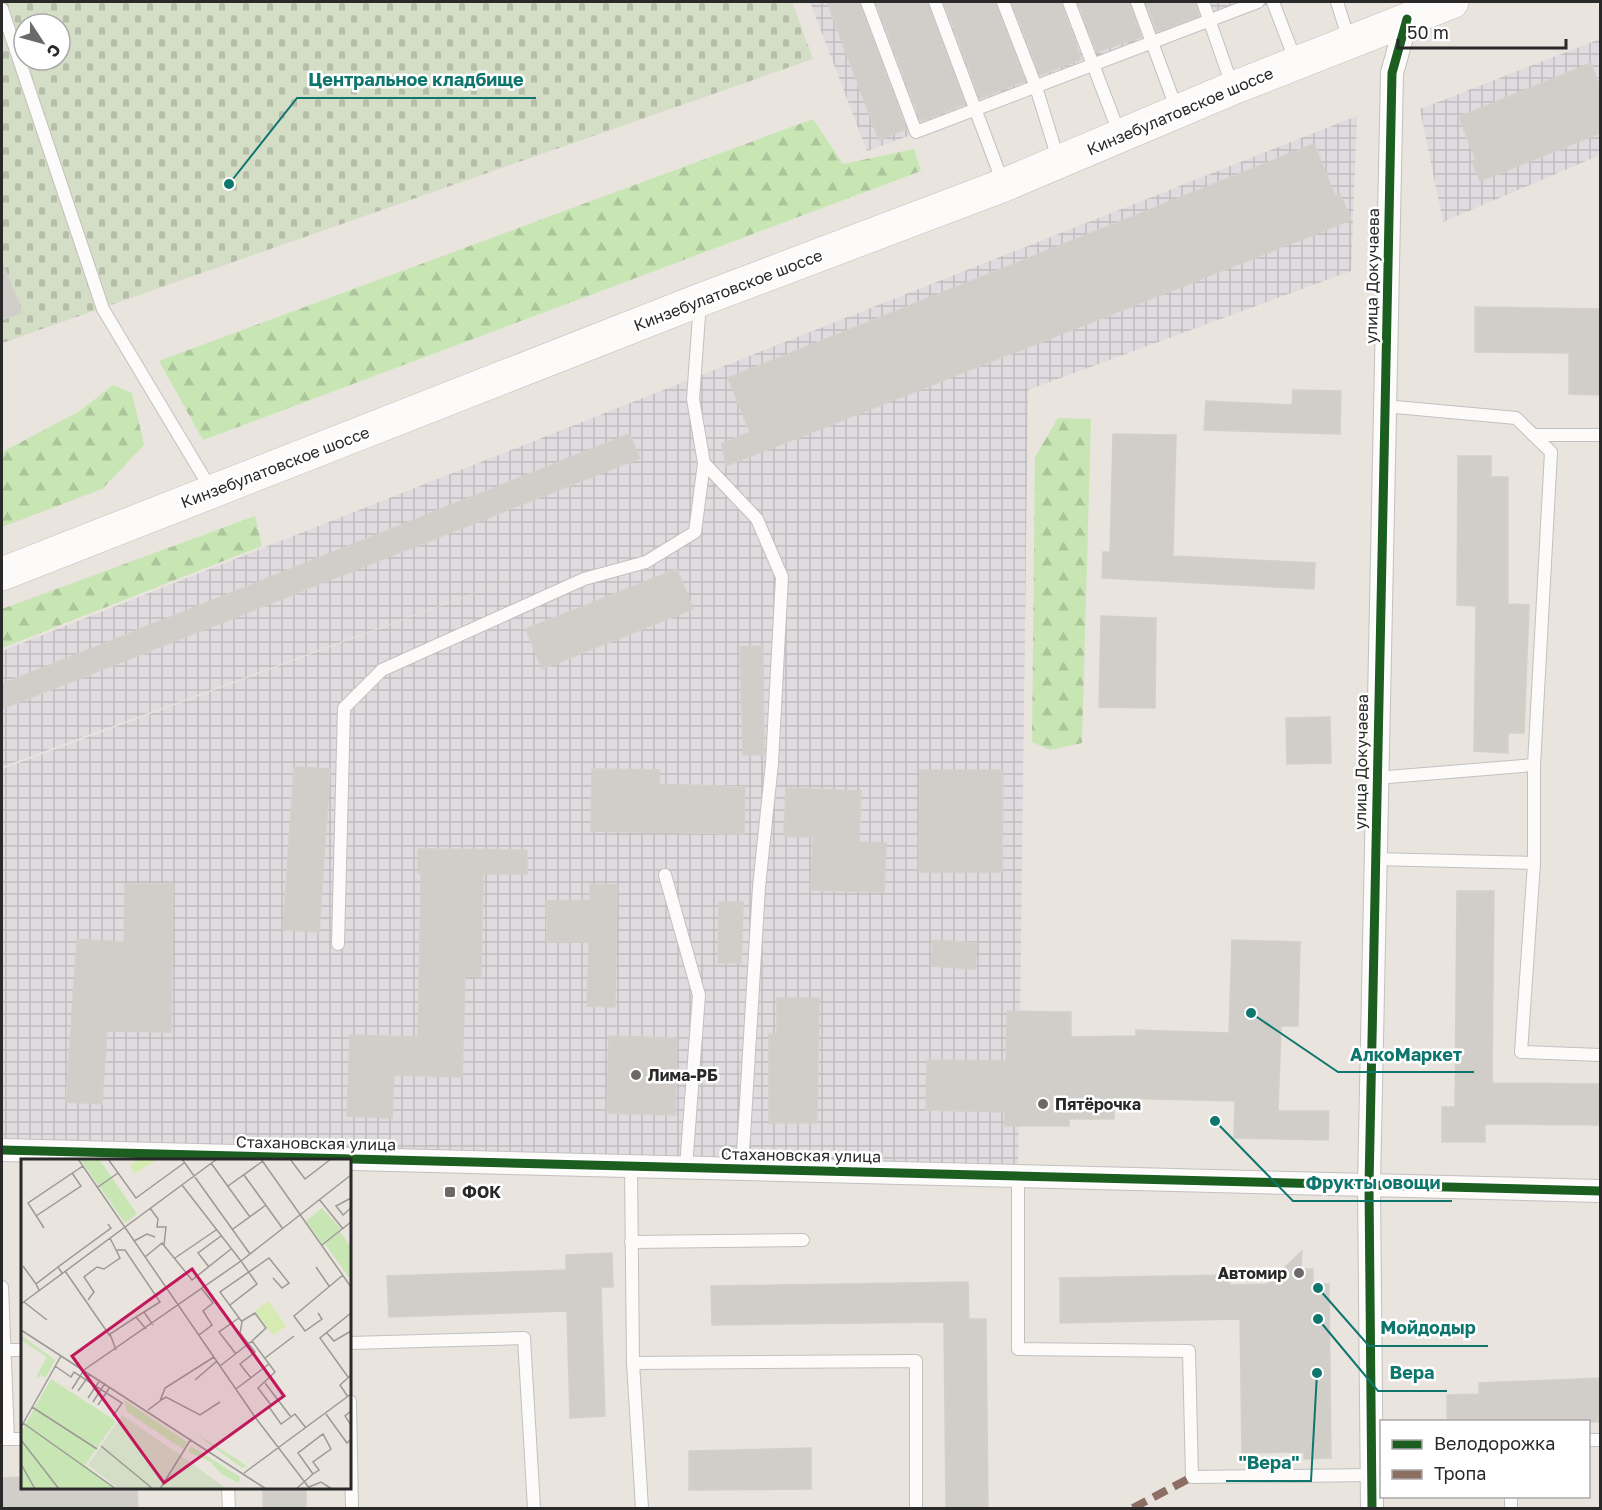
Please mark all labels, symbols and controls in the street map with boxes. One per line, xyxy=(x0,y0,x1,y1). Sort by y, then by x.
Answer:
north arrow xyxy=(12,12,72,72)
scale bar xyxy=(1398,12,1566,50)
text: 50 m xyxy=(1407,21,1449,43)
text: С xyxy=(43,40,66,61)
callout: Центральное кладбище xyxy=(297,62,536,98)
street label: Кинзебулатовское шоссе xyxy=(1084,63,1276,159)
text: Центральное кладбище xyxy=(308,68,524,90)
street label: улица Докучаева xyxy=(1361,208,1383,344)
street label: Кинзебулатовское шоссе xyxy=(631,245,825,335)
street label: Кинзебулатовское шоссе xyxy=(178,422,372,512)
street label: улица Докучаева xyxy=(1350,694,1372,830)
callout: АлкоМаркет xyxy=(1338,1036,1474,1072)
text: АлкоМаркет xyxy=(1350,1043,1462,1065)
place label: Лима-РБ xyxy=(648,1065,718,1085)
marker: Лима-РБ xyxy=(629,1068,643,1082)
place label: Пятёрочка xyxy=(1055,1094,1141,1114)
marker: Пятёрочка xyxy=(1036,1097,1050,1111)
street label: Стахановская улица xyxy=(236,1132,396,1154)
street label: Стахановская улица xyxy=(721,1144,881,1166)
inset map xyxy=(21,1159,351,1489)
callout: Фрукты овощи xyxy=(1293,1165,1452,1201)
text: Фрукты овощи xyxy=(1305,1171,1441,1193)
place label: ФОК xyxy=(462,1182,501,1202)
marker: ФОК xyxy=(443,1185,457,1199)
place label: Автомир xyxy=(1218,1263,1287,1283)
marker: Автомир xyxy=(1292,1266,1306,1280)
callout: Мойдодыр xyxy=(1369,1310,1488,1346)
text: Мойдодыр xyxy=(1380,1316,1476,1338)
callout: Вера xyxy=(1378,1355,1447,1391)
text: Вера xyxy=(1390,1361,1434,1383)
legend xyxy=(1380,1420,1590,1498)
text: Велодорожка xyxy=(1434,1432,1555,1454)
callout: "Вера" xyxy=(1226,1445,1311,1481)
text: "Вера" xyxy=(1238,1451,1300,1473)
text: Тропа xyxy=(1434,1462,1486,1484)

